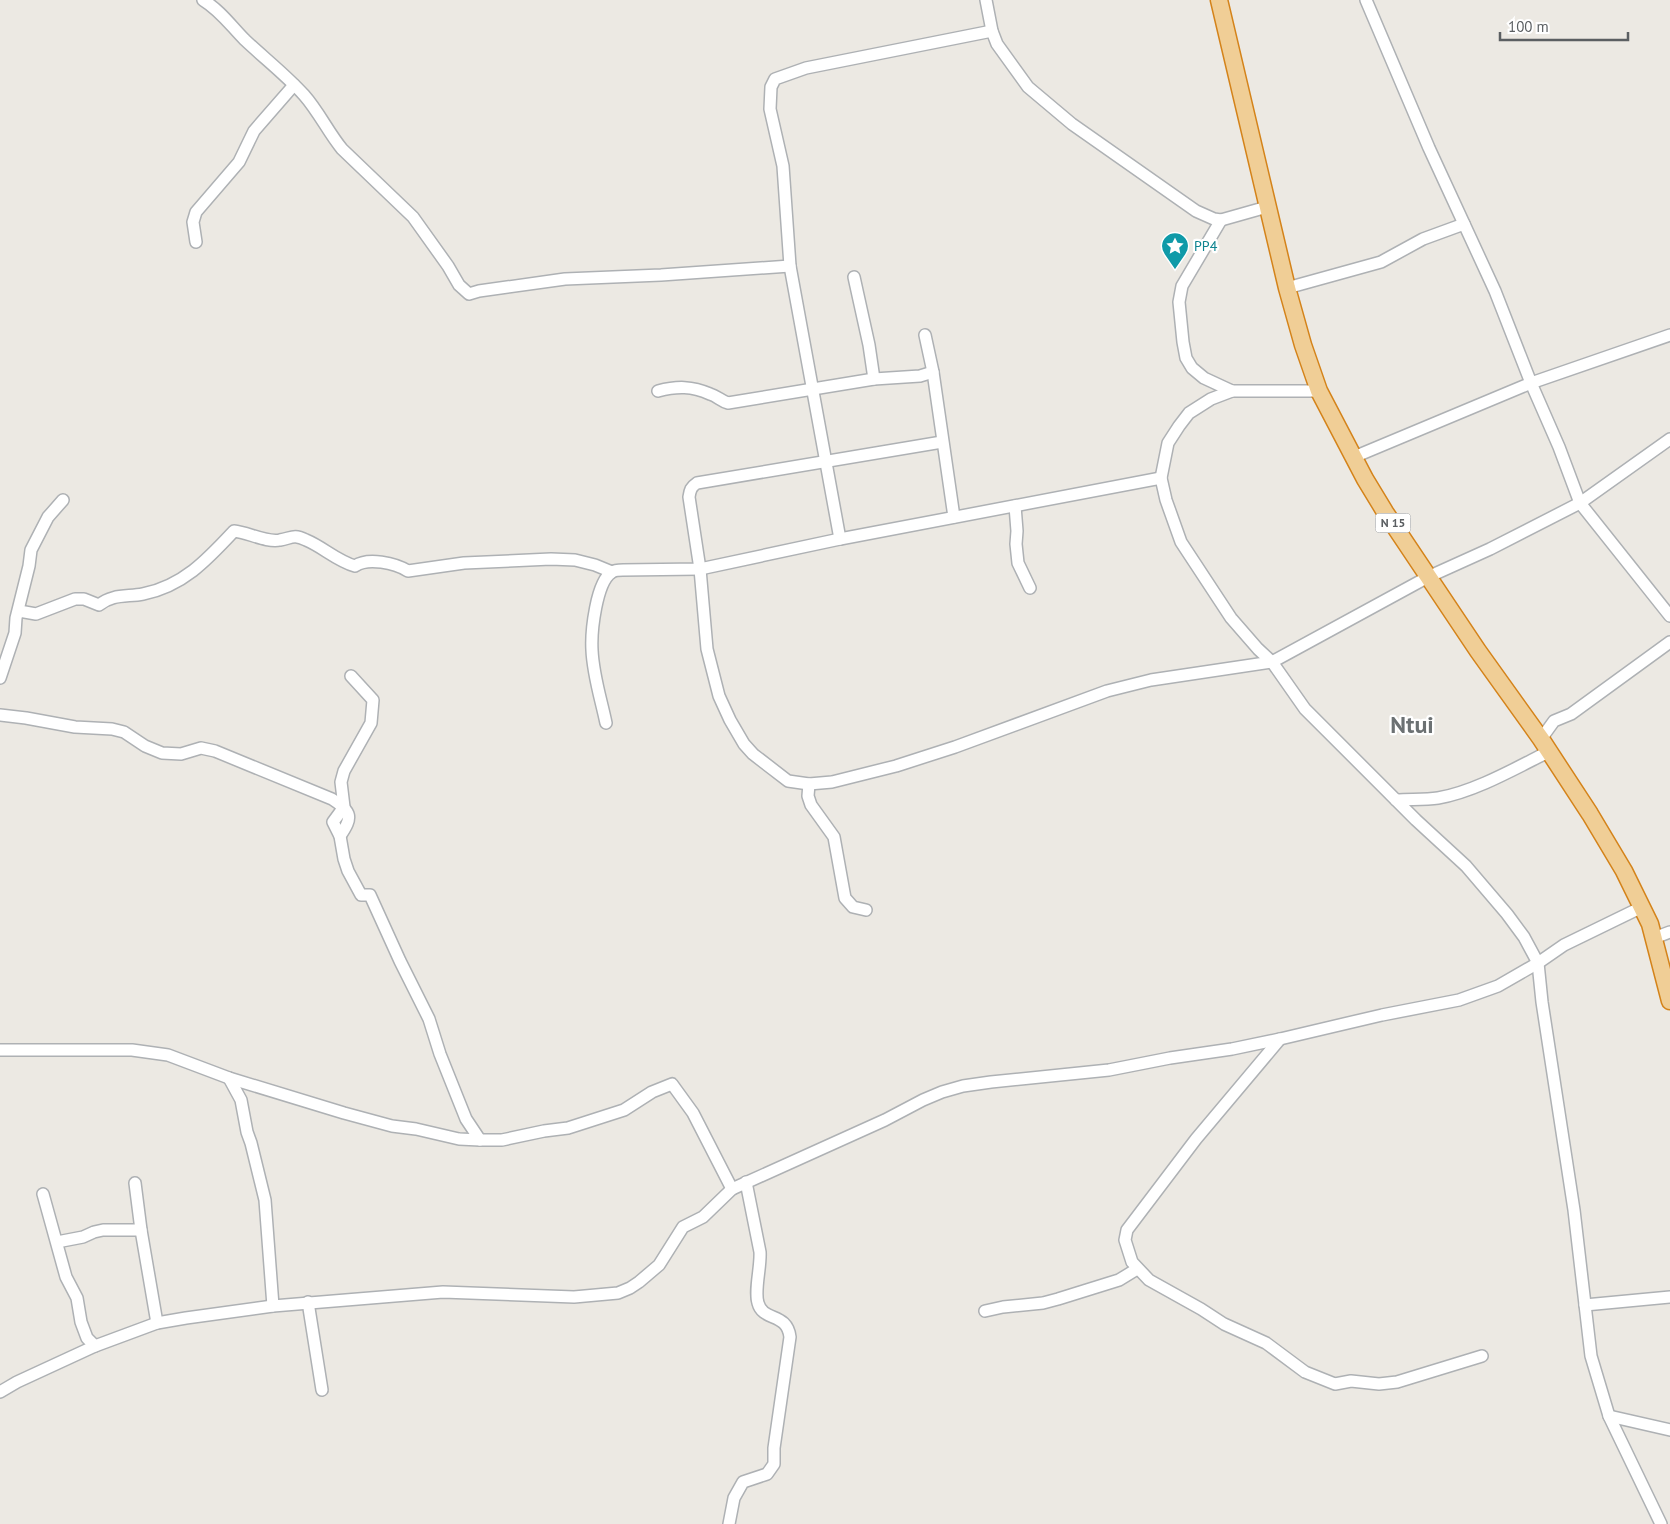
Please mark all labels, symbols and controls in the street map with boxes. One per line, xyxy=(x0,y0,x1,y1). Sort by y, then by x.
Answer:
scale bar xyxy=(1500,10,1628,42)
text: 100 m xyxy=(1508,17,1549,36)
place icon: PP4 xyxy=(1160,231,1190,270)
place label: PP4 xyxy=(1194,237,1218,255)
road number: N 15 xyxy=(1376,514,1410,532)
district label: Ntui xyxy=(1390,709,1434,740)

